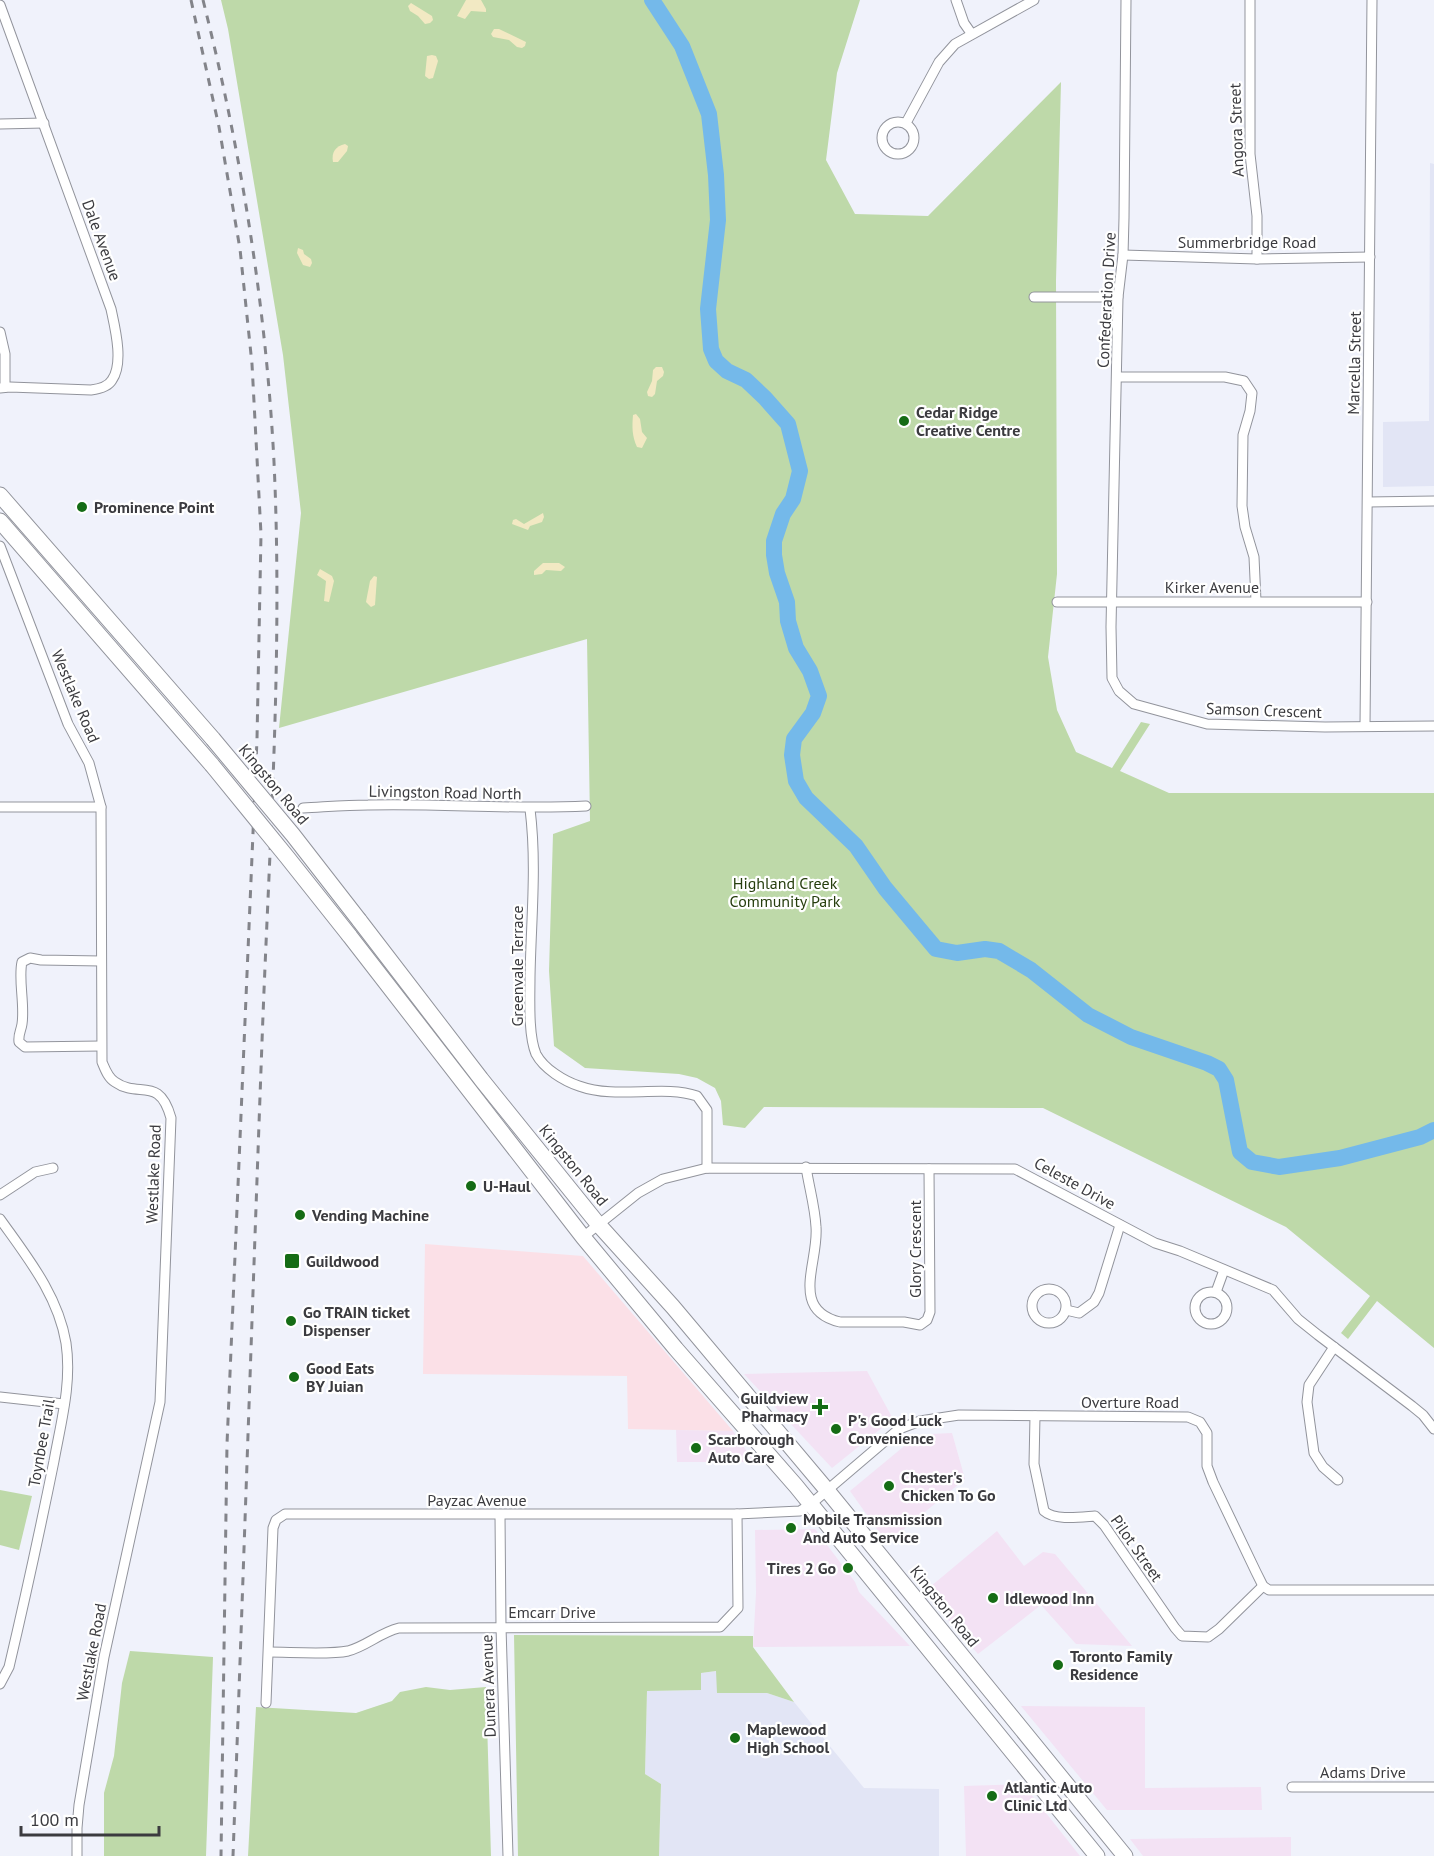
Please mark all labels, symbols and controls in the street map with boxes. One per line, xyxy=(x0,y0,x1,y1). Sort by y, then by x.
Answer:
street label: Angora Street xyxy=(1224,82,1248,177)
street label: Dale Avenue xyxy=(78,197,126,283)
street label: Confederation Drive xyxy=(1092,231,1120,369)
street label: Summerbridge Road xyxy=(1178,232,1316,252)
street label: Marcella Street xyxy=(1343,311,1365,415)
place label: Cedar Ridge Creative Centre xyxy=(916,402,1020,440)
marker: Cedar Ridge Creative Centre xyxy=(897,414,911,428)
place label: Prominence Point xyxy=(94,497,215,517)
marker: Prominence Point xyxy=(75,500,89,514)
street label: Kirker Avenue xyxy=(1165,577,1259,597)
street label: Westlake Road xyxy=(47,646,105,746)
street label: Samson Crescent xyxy=(1206,698,1323,722)
street label: Kingston Road xyxy=(235,740,313,828)
street label: Livingston Road North xyxy=(368,781,522,803)
park label: Highland Creek Community Park xyxy=(730,873,841,911)
street label: Greenvale Terrace xyxy=(507,905,527,1027)
street label: Kingston Road xyxy=(535,1120,613,1210)
street label: Westlake Road xyxy=(141,1124,165,1224)
street label: Celeste Drive xyxy=(1031,1152,1119,1214)
place label: U-Haul xyxy=(483,1176,531,1196)
marker: U-Haul xyxy=(464,1179,478,1193)
street label: Glory Crescent xyxy=(905,1199,925,1298)
place label: Vending Machine xyxy=(311,1205,429,1225)
marker: Vending Machine xyxy=(293,1208,307,1222)
place label: Guildwood xyxy=(306,1251,379,1271)
marker: Guildwood xyxy=(283,1252,301,1270)
place label: Go TRAIN ticket Dispenser xyxy=(303,1302,410,1340)
marker: Go TRAIN ticket Dispenser xyxy=(284,1314,298,1328)
place label: Good Eats BY Juian xyxy=(306,1358,374,1396)
marker: Good Eats BY Juian xyxy=(287,1370,301,1384)
place label: Guildview Pharmacy xyxy=(740,1388,808,1426)
street label: Overture Road xyxy=(1081,1392,1179,1412)
street label: Toynbee Trail xyxy=(23,1397,59,1489)
marker: Guildview Pharmacy xyxy=(813,1400,827,1414)
place label: P's Good Luck Convenience xyxy=(848,1410,942,1448)
marker: P's Good Luck Convenience xyxy=(829,1422,843,1436)
place label: Scarborough Auto Care xyxy=(708,1429,794,1467)
marker: Scarborough Auto Care xyxy=(689,1441,703,1455)
place label: Chester's Chicken To Go xyxy=(901,1467,996,1505)
marker: Chester's Chicken To Go xyxy=(882,1479,896,1493)
street label: Payzac Avenue xyxy=(427,1490,527,1510)
place label: Mobile Transmission And Auto Service xyxy=(803,1509,942,1547)
street label: Pilot Street xyxy=(1107,1511,1168,1586)
marker: Mobile Transmission And Auto Service xyxy=(784,1521,798,1535)
place label: Tires 2 Go xyxy=(767,1558,836,1578)
marker: Tires 2 Go xyxy=(841,1561,855,1575)
street label: Kingston Road xyxy=(906,1561,984,1651)
place label: Idlewood Inn xyxy=(1005,1588,1094,1608)
marker: Idlewood Inn xyxy=(986,1591,1000,1605)
street label: Westlake Road xyxy=(72,1601,110,1703)
street label: Emcarr Drive xyxy=(508,1602,596,1622)
street label: Dunera Avenue xyxy=(476,1634,500,1738)
place label: Toronto Family Residence xyxy=(1070,1646,1173,1684)
marker: Toronto Family Residence xyxy=(1051,1658,1065,1672)
place label: Maplewood High School xyxy=(747,1719,829,1757)
marker: Maplewood High School xyxy=(728,1731,742,1745)
street label: Adams Drive xyxy=(1320,1762,1406,1782)
place label: Atlantic Auto Clinic Ltd xyxy=(1004,1777,1093,1815)
marker: Atlantic Auto Clinic Ltd xyxy=(985,1789,999,1803)
scale bar xyxy=(21,1799,159,1837)
text: 100 m xyxy=(30,1808,79,1831)

